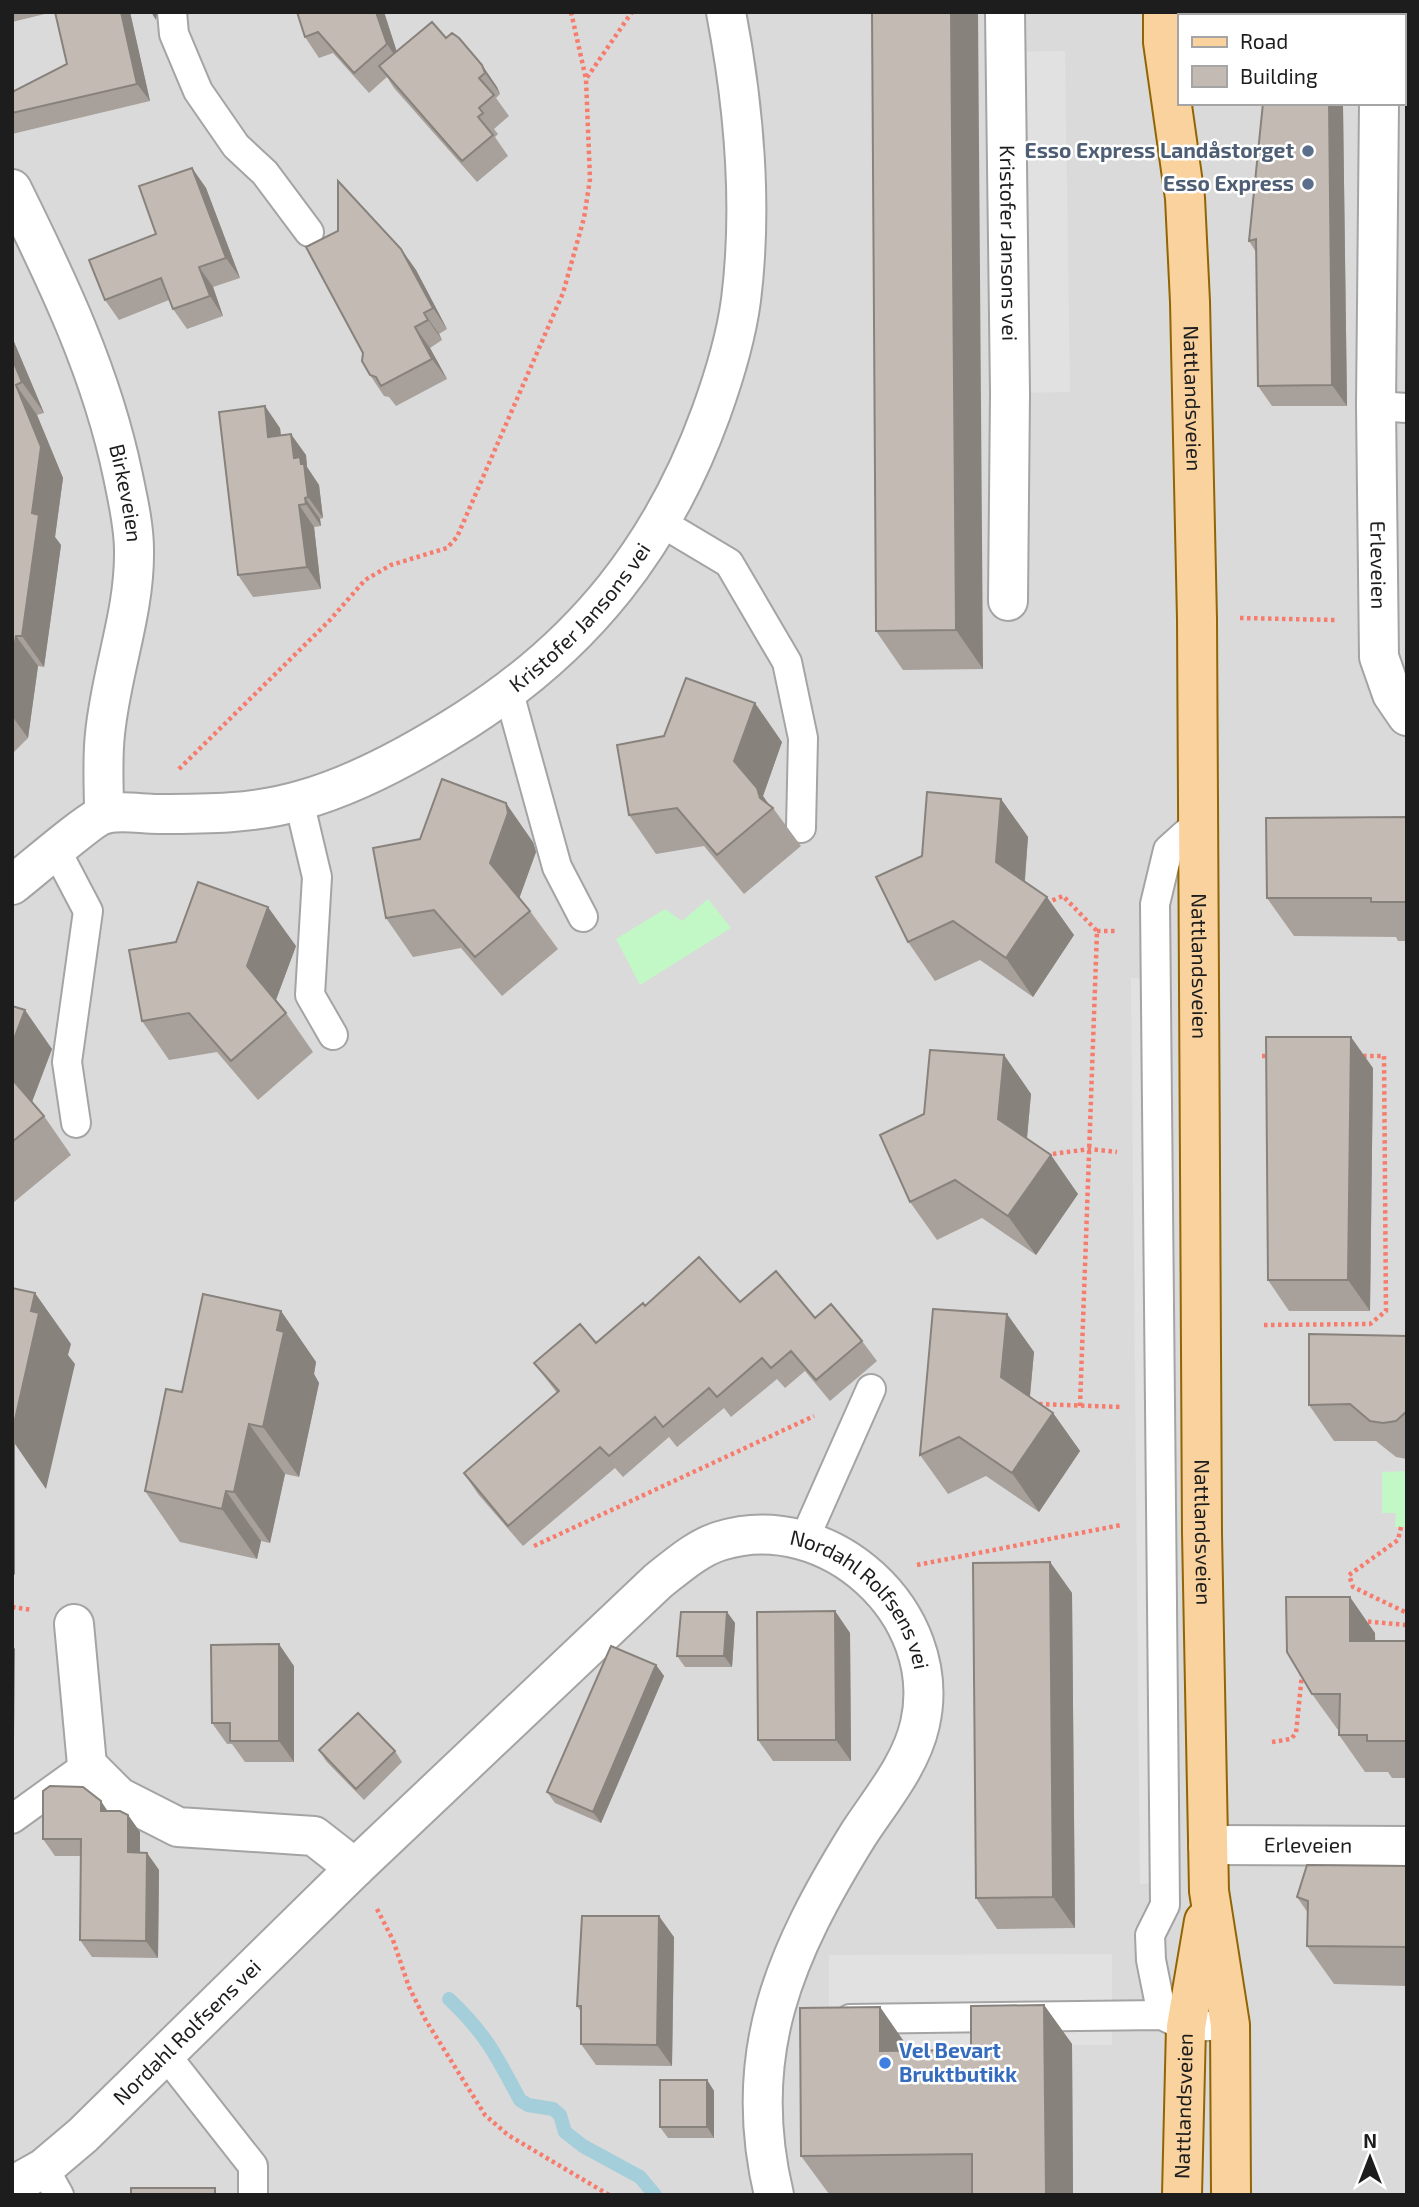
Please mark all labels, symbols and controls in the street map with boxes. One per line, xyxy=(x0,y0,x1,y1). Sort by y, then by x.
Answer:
legend xyxy=(1178,14,1405,105)
text: Road xyxy=(1240,28,1288,53)
text: Building xyxy=(1240,63,1318,88)
place label: Esso Express Landåstorget xyxy=(1025,137,1294,162)
marker: Esso Express Landåstorget xyxy=(1300,143,1316,159)
street label: Kristofer Jansons vei xyxy=(996,145,1023,341)
place label: Esso Express xyxy=(1163,170,1294,195)
marker: Esso Express xyxy=(1300,176,1316,192)
street label: Nattlandsveien xyxy=(1180,325,1208,472)
street label: Birkeveien xyxy=(105,441,148,543)
street label: Erleveien xyxy=(1366,520,1392,609)
street label: Kristofer Jansons vei xyxy=(504,538,655,696)
street label: Nattlandsveien xyxy=(1188,893,1213,1039)
street label: Nattlandsveien xyxy=(1191,1459,1217,1605)
street label: Nordahl Rolfsens vei xyxy=(788,1524,935,1671)
street label: Erleveien xyxy=(1264,1831,1352,1857)
street label: Nordahl Rolfsens vei xyxy=(107,1954,265,2109)
street label: Nattlandsveien xyxy=(1168,2033,1197,2179)
place label: Vel Bevart Bruktbutikk xyxy=(899,2037,1017,2086)
marker: Vel Bevart Bruktbutikk xyxy=(877,2055,893,2071)
north arrow xyxy=(1335,2123,1405,2193)
text: N xyxy=(1363,2129,1377,2152)

